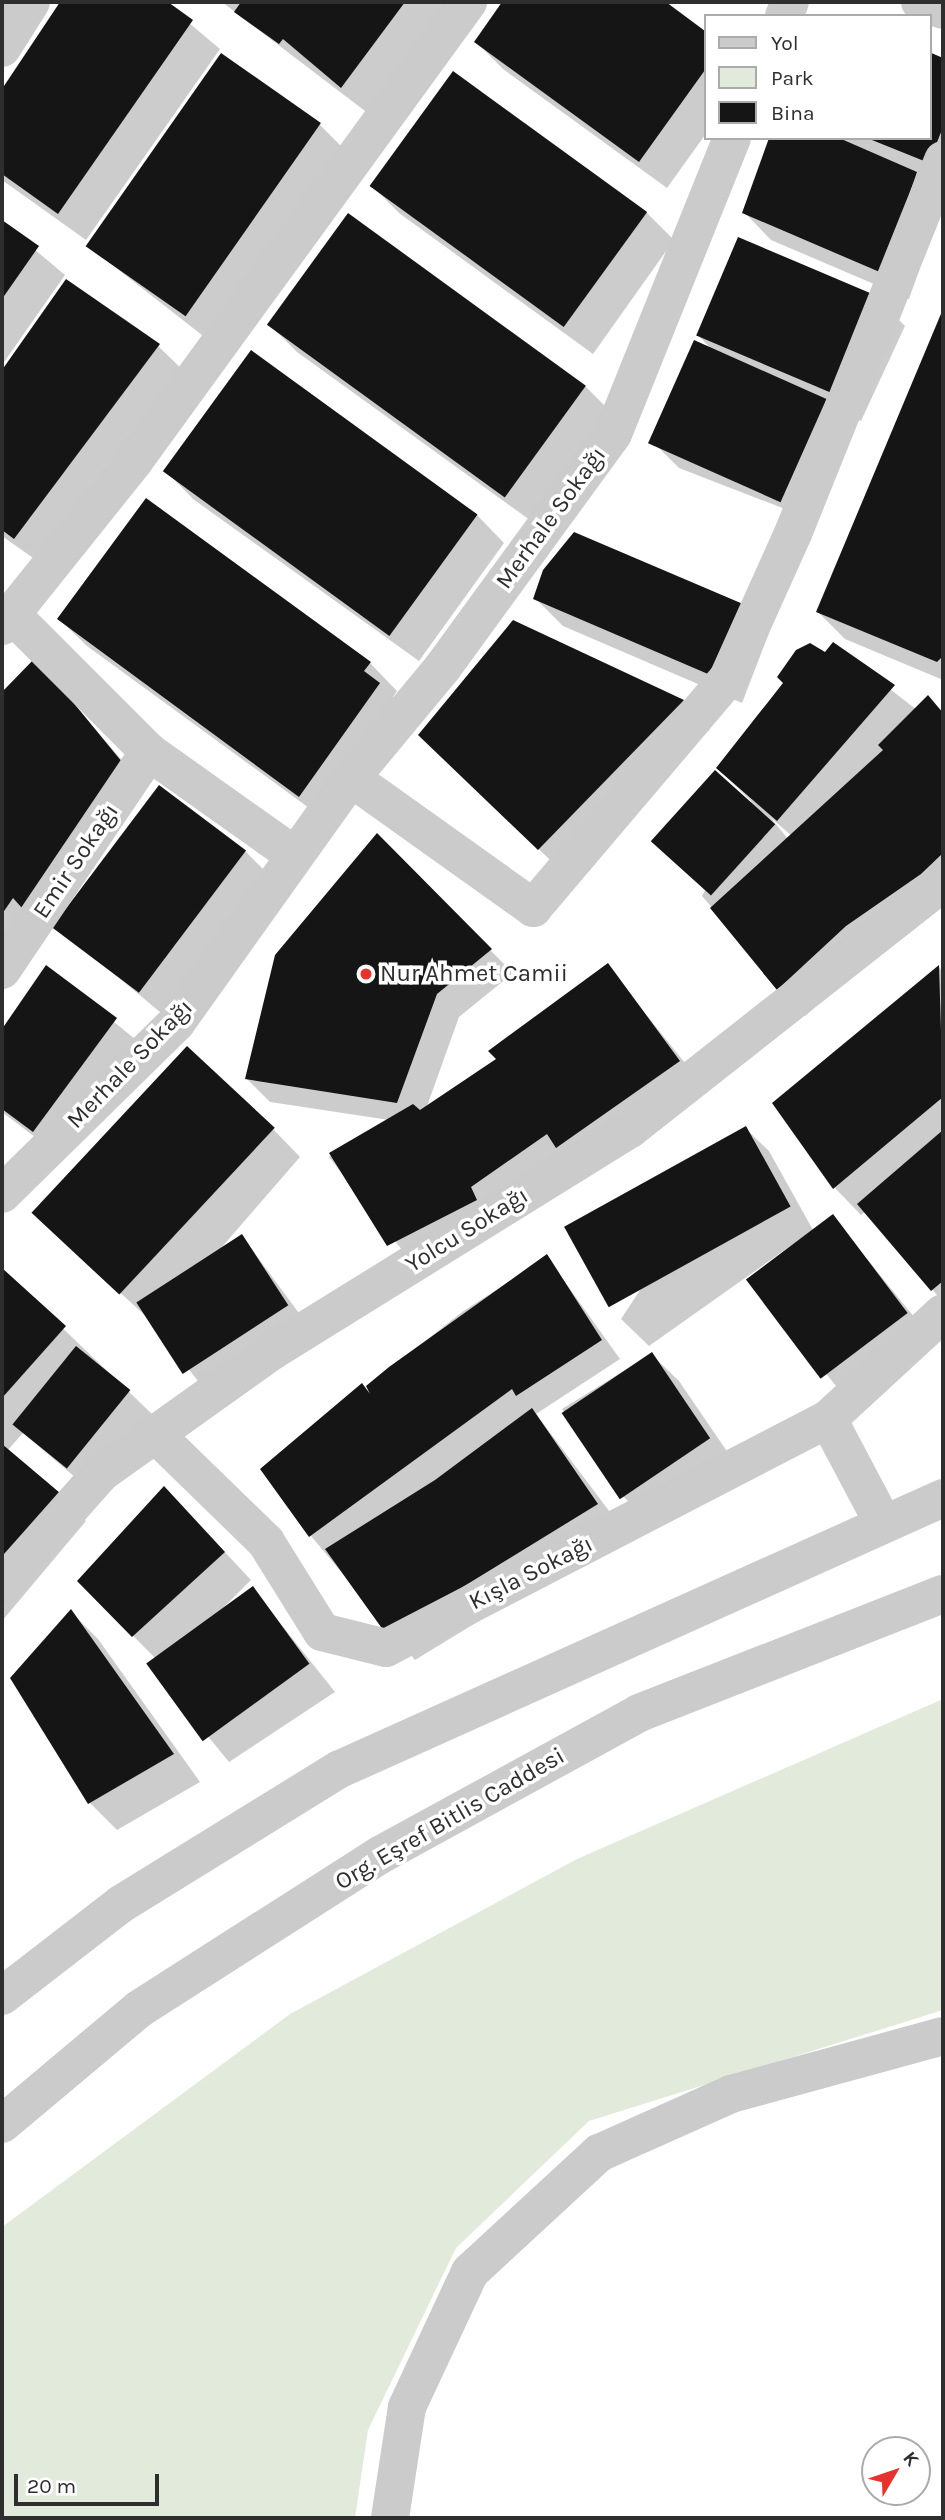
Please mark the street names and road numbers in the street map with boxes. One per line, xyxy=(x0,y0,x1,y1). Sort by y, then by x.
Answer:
street label: Merhale Sokağı xyxy=(490,441,612,595)
street label: Emir Sokağı xyxy=(27,798,125,924)
street label: Merhale Sokağı xyxy=(61,993,199,1135)
street label: Yolcu Sokağı xyxy=(400,1181,534,1279)
street label: Kışla Sokağı xyxy=(464,1530,598,1616)
street label: Org. Eşref Bitlis Caddesi xyxy=(330,1742,570,1896)

